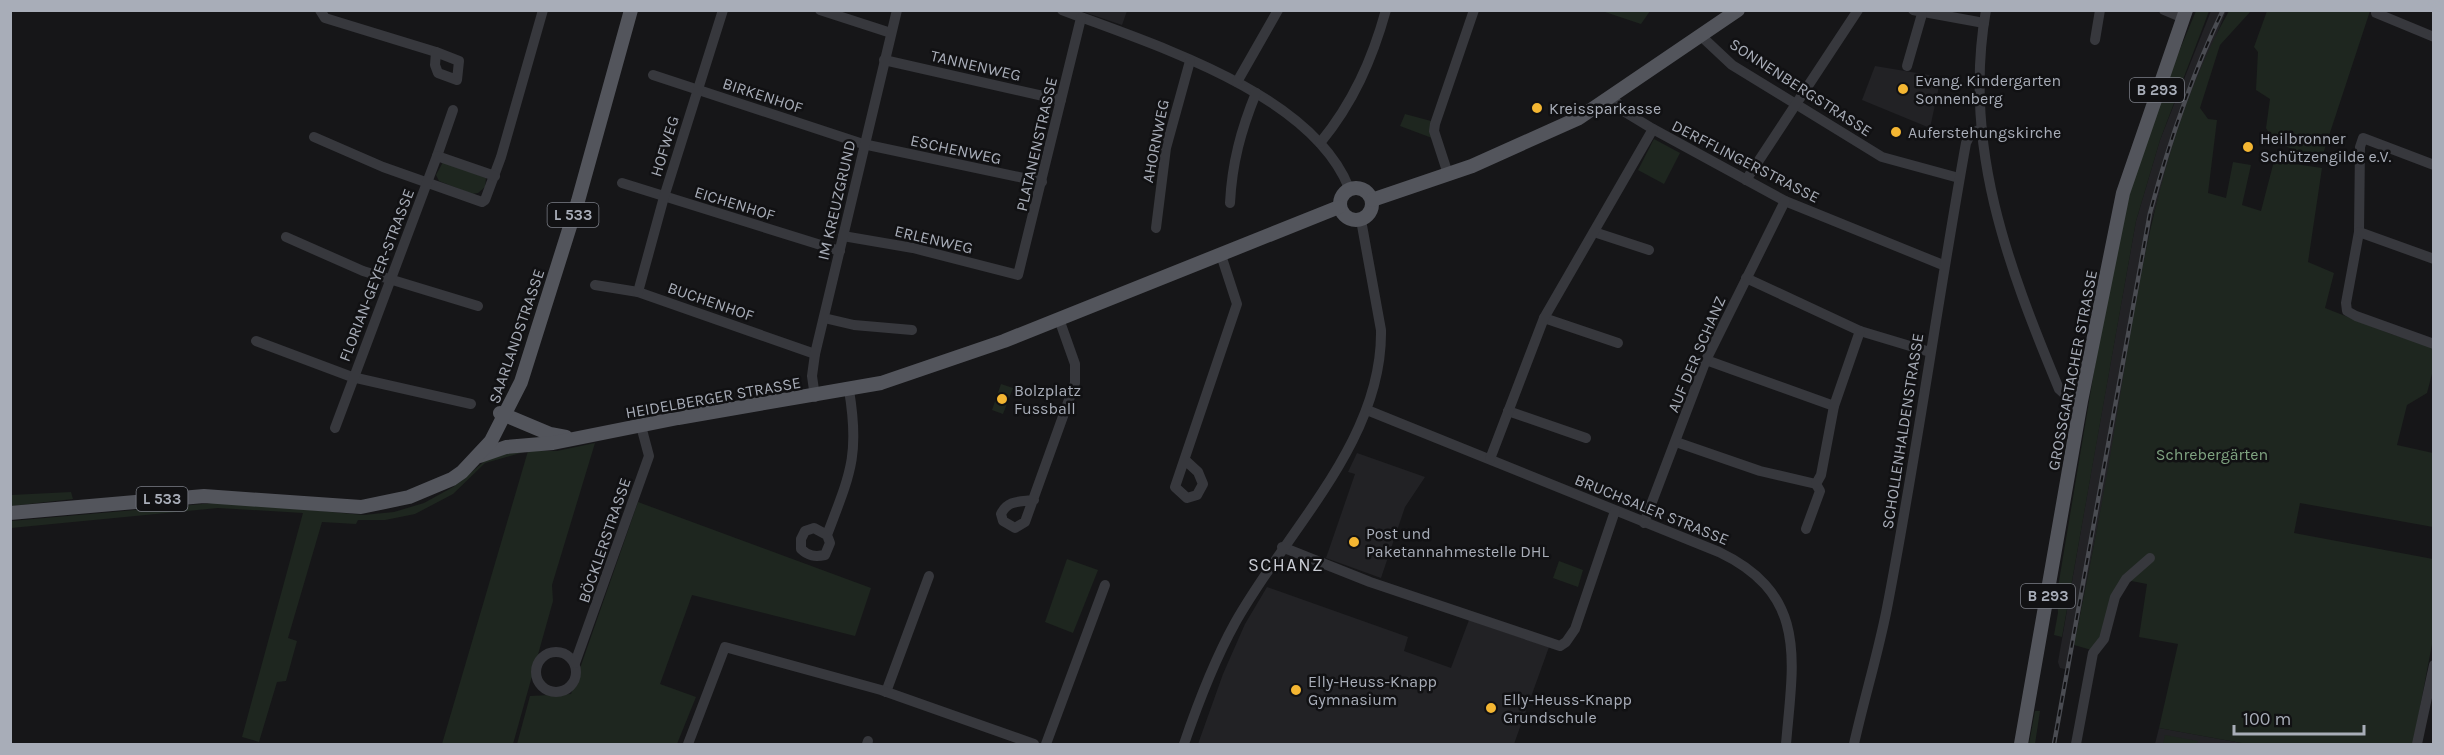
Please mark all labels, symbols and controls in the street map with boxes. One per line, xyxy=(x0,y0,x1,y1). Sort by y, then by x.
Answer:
street label: SONNENBERGSTRASSE xyxy=(1726,34,1875,141)
street label: TANNENWEG xyxy=(929,46,1023,85)
place label: Evang. Kindergarten Sonnenberg xyxy=(1915,71,2061,108)
street label: BIRKENHOF xyxy=(720,74,805,117)
street label: PLATANENSTRASSE xyxy=(1012,75,1061,213)
road number: B 293 xyxy=(2130,78,2184,102)
marker: Evang. Kindergarten Sonnenberg xyxy=(1896,82,1910,96)
street label: AHORNWEG xyxy=(1138,98,1173,184)
place label: Kreissparkasse xyxy=(1549,99,1661,118)
marker: Kreissparkasse xyxy=(1530,101,1544,115)
street label: HOFWEG xyxy=(646,113,683,179)
street label: DERFFLINGERSTRASSE xyxy=(1669,116,1823,207)
place label: Auferstehungskirche xyxy=(1908,123,2061,142)
marker: Auferstehungskirche xyxy=(1889,125,1903,139)
place label: Heilbronner Schützengilde e.V. xyxy=(2260,129,2392,166)
street label: ESCHENWEG xyxy=(909,131,1003,168)
street label: IM KREUZGRUND xyxy=(813,138,860,262)
marker: Heilbronner Schützengilde e.V. xyxy=(2241,140,2255,154)
street label: EICHENHOF xyxy=(692,182,777,225)
street label: FLORIAN-GEYER-STRASSE xyxy=(335,186,418,364)
road number: L 533 xyxy=(548,203,598,227)
street label: ERLENWEG xyxy=(893,221,975,258)
street label: SAARLANDSTRASSE xyxy=(485,266,548,406)
street label: GROSSGARTACHER STRASSE xyxy=(2044,268,2101,472)
street label: BUCHENHOF xyxy=(665,278,757,325)
street label: AUF DER SCHANZ xyxy=(1663,293,1730,415)
street label: SCHOLLENHALDENSTRASSE xyxy=(1878,332,1927,530)
street label: HEIDELBERGER STRASSE xyxy=(624,373,802,422)
place label: Bolzplatz Fussball xyxy=(1014,381,1081,418)
marker: Bolzplatz Fussball xyxy=(995,392,1009,406)
park label: Schrebergärten xyxy=(2156,445,2268,464)
street label: BRUCHSALER STRASSE xyxy=(1572,470,1732,549)
street label: BÖCKLERSTRASSE xyxy=(574,475,635,605)
road number: L 533 xyxy=(136,487,188,511)
place label: Post und Paketannahmestelle DHL xyxy=(1366,524,1550,561)
marker: Post und Paketannahmestelle DHL xyxy=(1347,535,1361,549)
district label: SCHANZ xyxy=(1248,554,1324,576)
road number: B 293 xyxy=(2021,584,2075,608)
place label: Elly-Heuss-Knapp Gymnasium xyxy=(1308,672,1437,709)
marker: Elly-Heuss-Knapp Gymnasium xyxy=(1289,683,1303,697)
place label: Elly-Heuss-Knapp Grundschule xyxy=(1503,690,1632,727)
scale bar xyxy=(2234,698,2364,736)
marker: Elly-Heuss-Knapp Grundschule xyxy=(1484,701,1498,715)
text: 100 m xyxy=(2243,708,2291,730)

